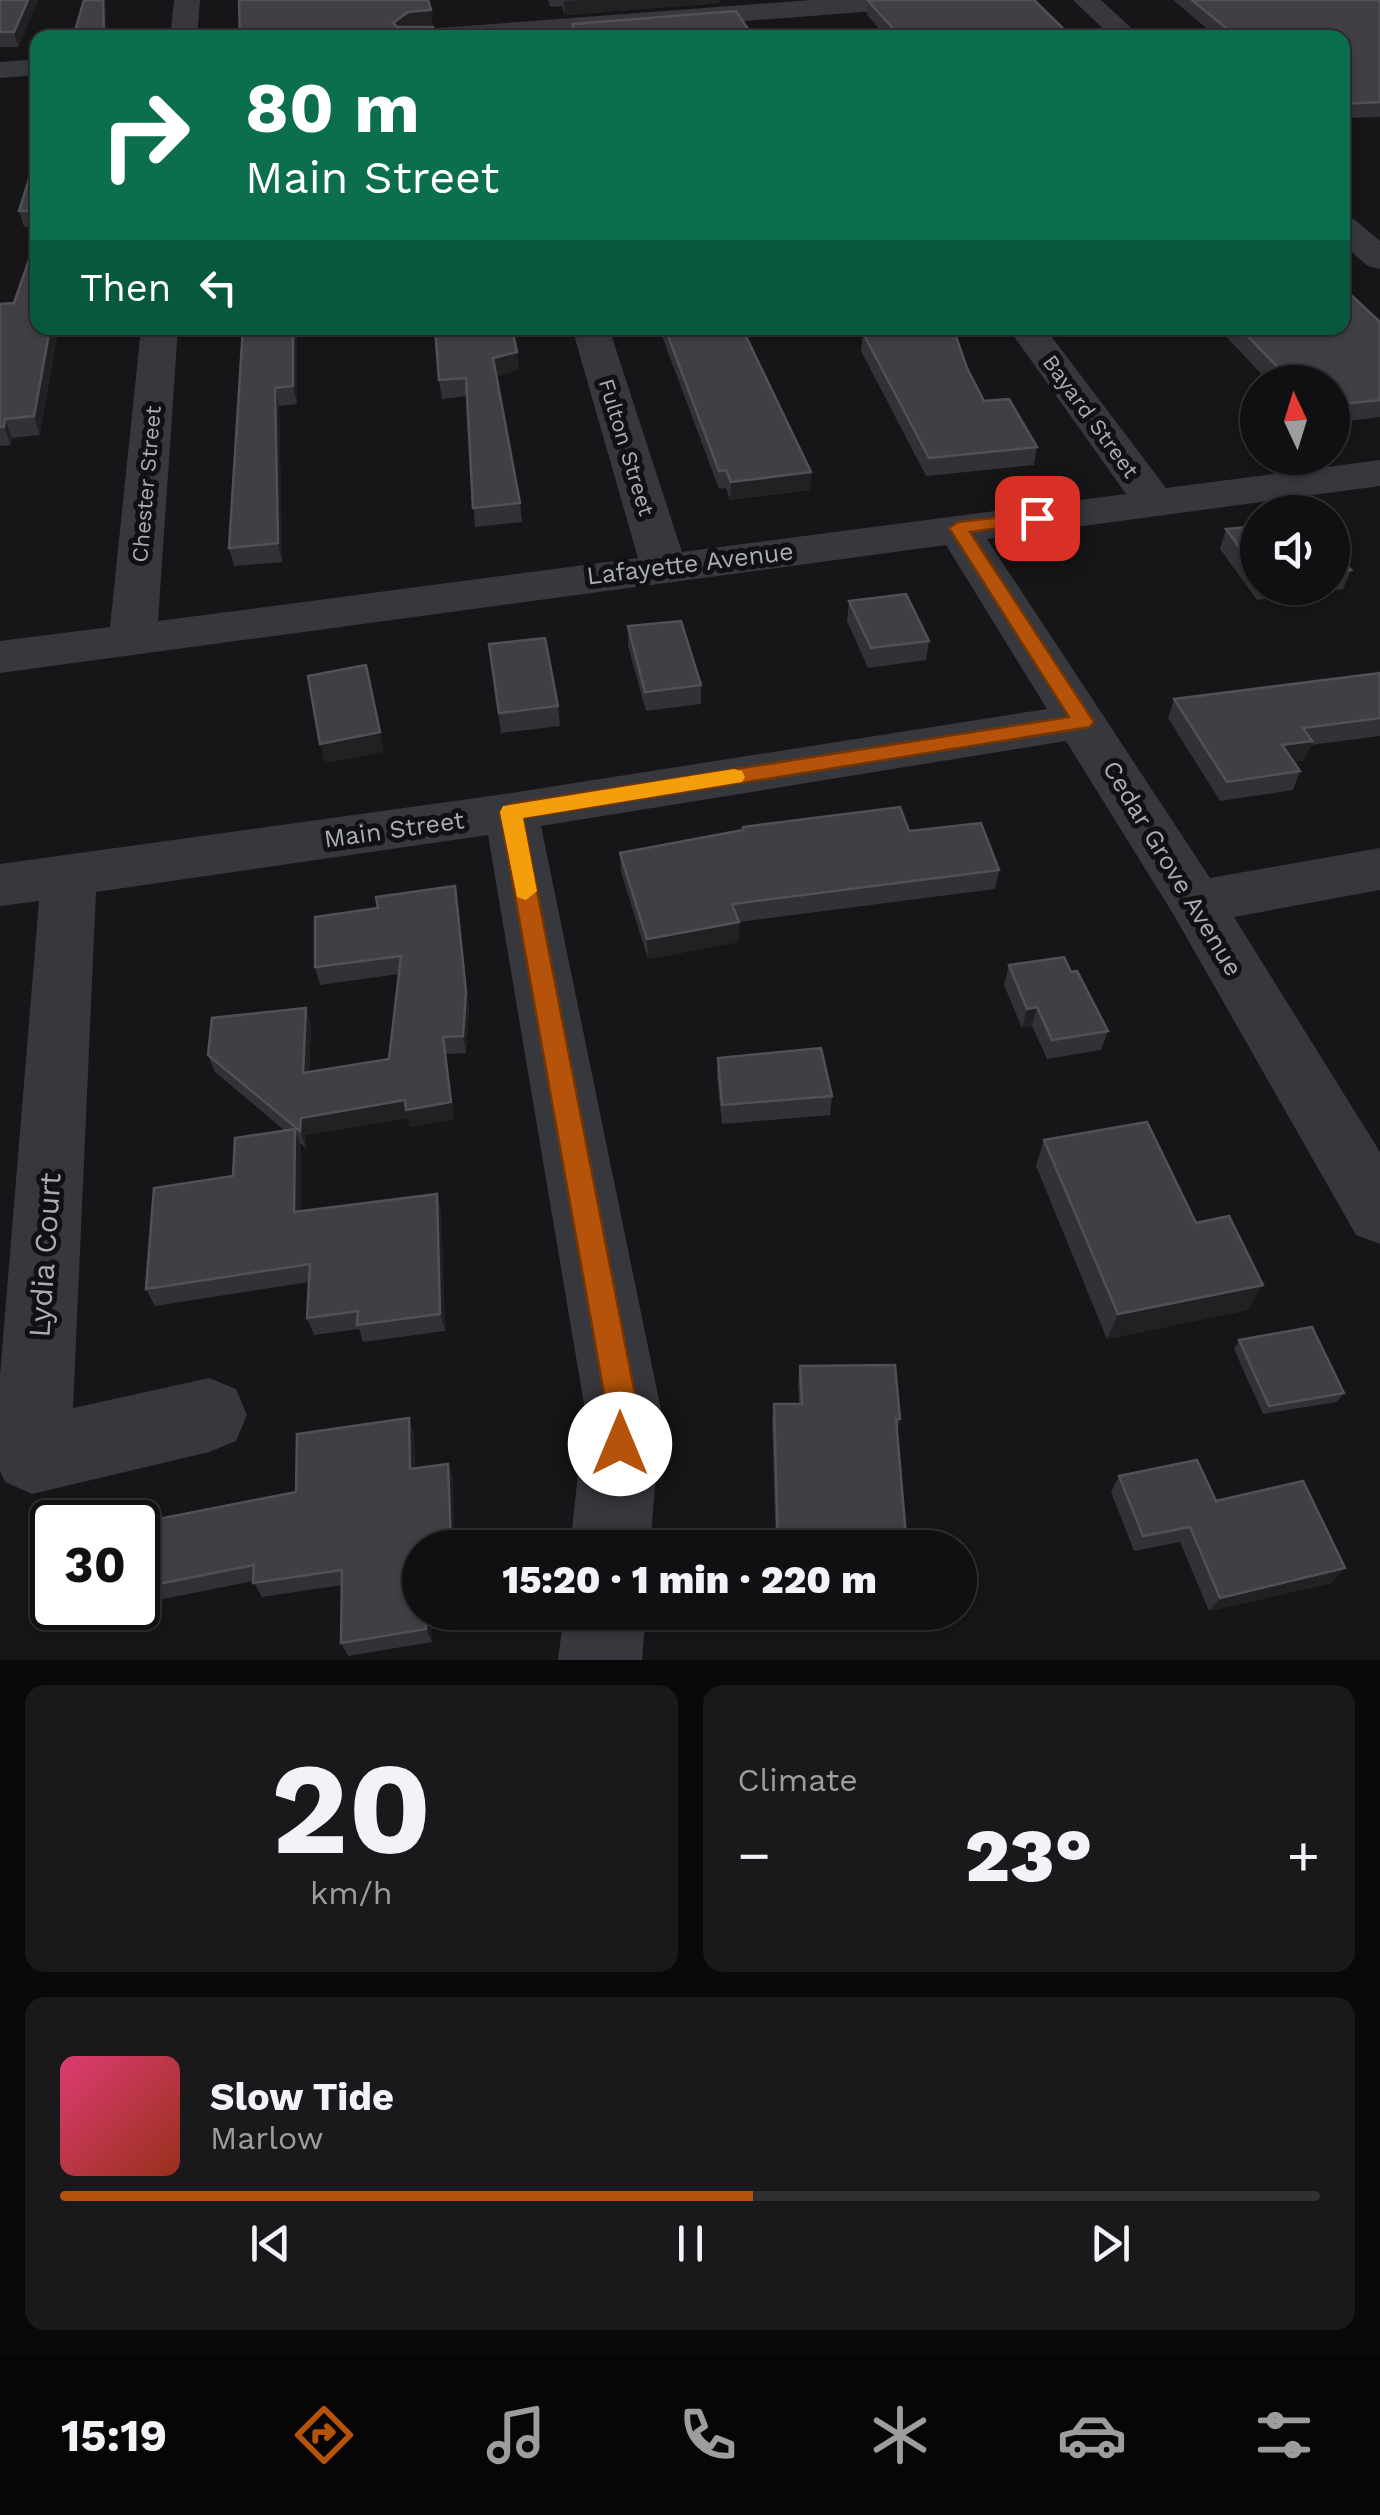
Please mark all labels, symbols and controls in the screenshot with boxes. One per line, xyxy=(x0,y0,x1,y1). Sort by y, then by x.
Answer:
text: 80 m xyxy=(245,67,420,149)
icon: right xyxy=(80,70,210,200)
text: Main Street xyxy=(245,151,499,204)
icon: left xyxy=(191,260,246,315)
text: Then xyxy=(80,266,171,310)
street label: Bayard Street xyxy=(1038,350,1144,483)
north arrow xyxy=(1240,365,1350,475)
map controls xyxy=(1240,365,1350,605)
street label: Fulton Street xyxy=(594,376,659,519)
street label: Chester Street xyxy=(127,405,166,563)
pin xyxy=(995,476,1080,561)
icon: arrive xyxy=(1010,491,1065,546)
button: sound xyxy=(1240,495,1350,605)
street label: Lafayette Avenue xyxy=(585,536,795,591)
street label: Cedar Grove Avenue xyxy=(1097,755,1248,981)
street label: Main Street xyxy=(322,805,467,854)
street label: Lydia Court xyxy=(21,1171,68,1339)
position arrow xyxy=(568,1392,672,1496)
speed limit sign: 30 xyxy=(30,1500,160,1630)
text: 15:20 · 1 min · 220 m xyxy=(502,1558,877,1602)
text: 20 xyxy=(271,1732,432,1885)
text: Climate xyxy=(738,1761,858,1799)
text: 23° xyxy=(965,1811,1093,1899)
text: − xyxy=(738,1823,771,1887)
text: + xyxy=(1287,1823,1320,1887)
text: km/h xyxy=(310,1874,392,1912)
text: Slow Tide xyxy=(210,2075,394,2119)
text: Marlow xyxy=(210,2119,324,2157)
icon: previous xyxy=(243,2216,298,2271)
icon: pause xyxy=(663,2216,718,2271)
icon: next xyxy=(1083,2216,1138,2271)
icon: directions xyxy=(289,2400,359,2470)
icon: music xyxy=(481,2400,551,2470)
icon: phone xyxy=(673,2400,743,2470)
icon: climate xyxy=(865,2400,935,2470)
icon: car xyxy=(1057,2400,1127,2470)
icon: filters xyxy=(1249,2400,1319,2470)
text: 15:19 xyxy=(61,2409,167,2462)

